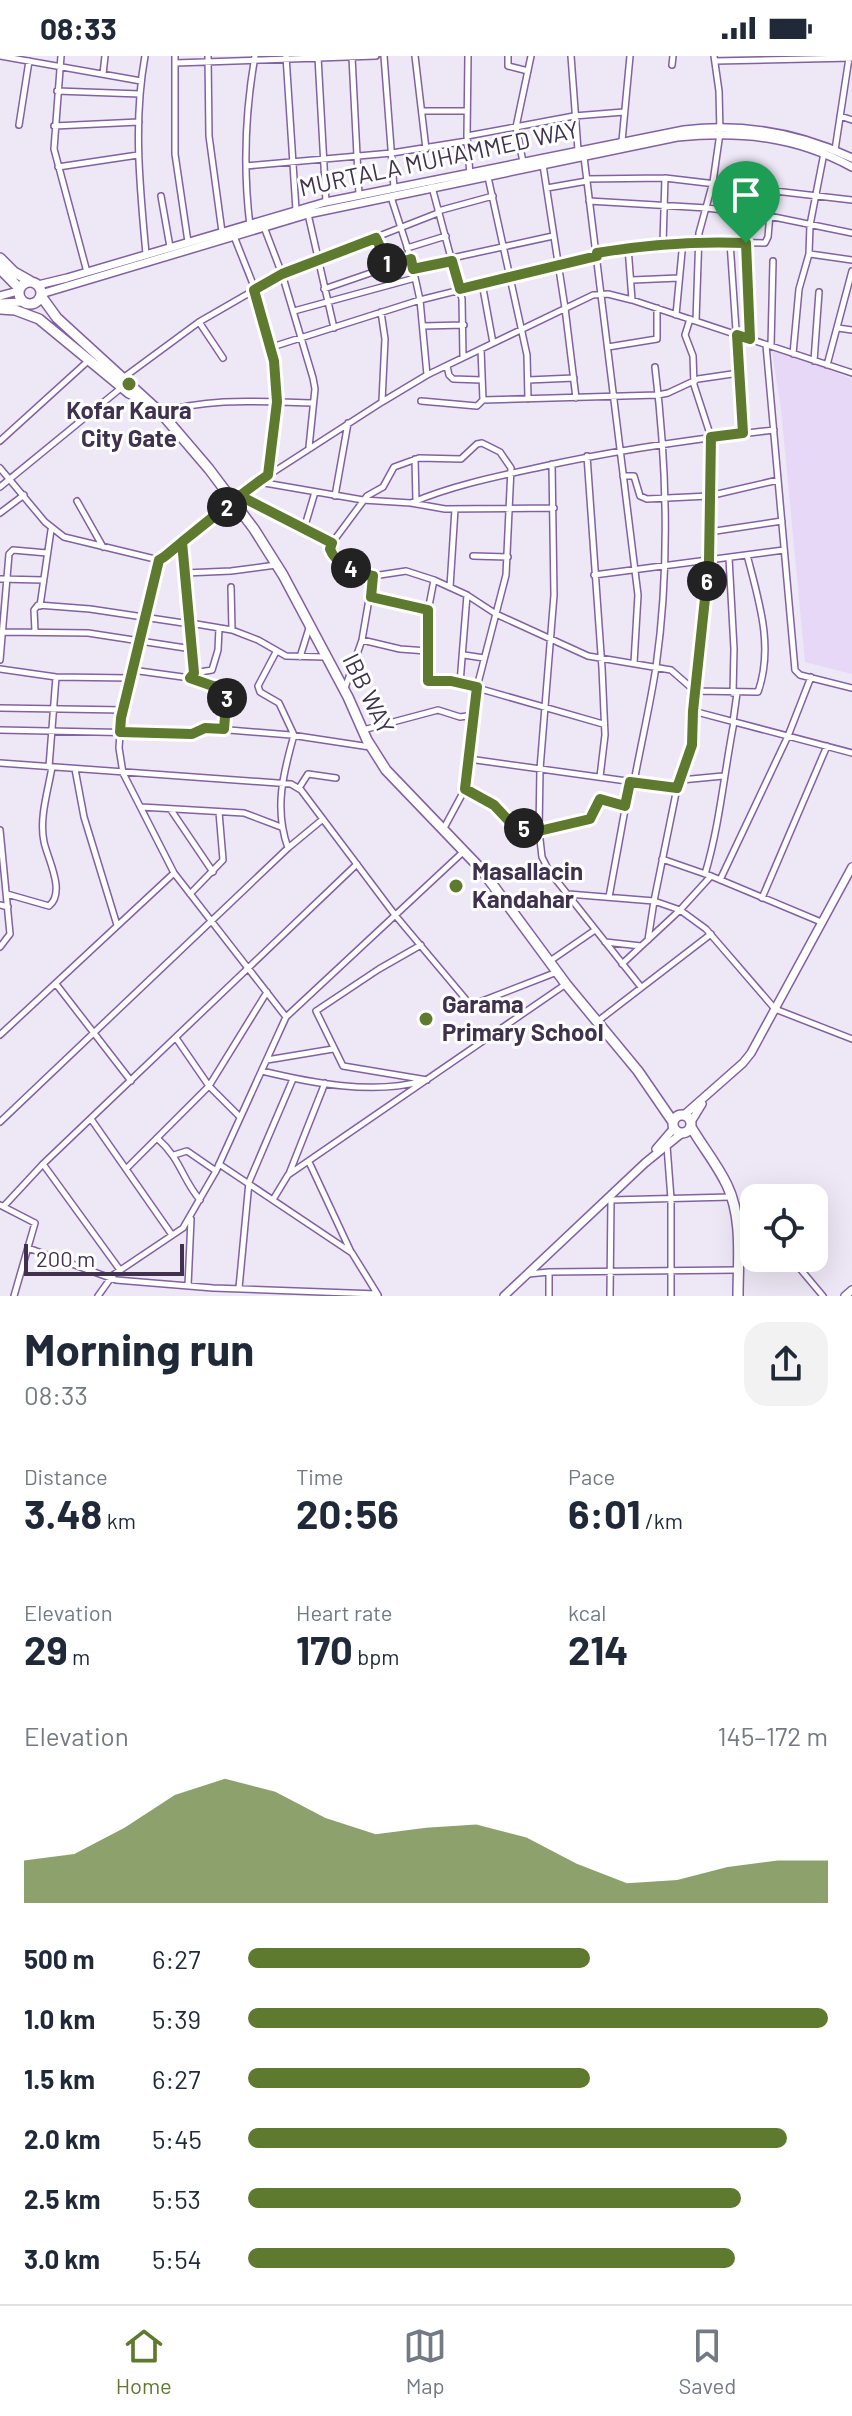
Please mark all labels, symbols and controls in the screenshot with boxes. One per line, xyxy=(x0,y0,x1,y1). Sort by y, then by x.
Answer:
text: 08:33 xyxy=(40,10,117,46)
street label: MURTALA MUHAMMED WAY xyxy=(296,114,581,201)
pin xyxy=(712,161,780,243)
icon: arrive xyxy=(724,173,768,217)
pin: 1 xyxy=(367,243,407,283)
text: 1 xyxy=(383,250,391,276)
marker: Kofar Kaura City Gate xyxy=(120,375,138,393)
place label: Kofar Kaura City Gate xyxy=(66,395,192,452)
pin: 2 xyxy=(207,487,247,527)
text: 2 xyxy=(221,494,233,520)
pin: 4 xyxy=(331,548,371,588)
text: 4 xyxy=(344,555,358,581)
pin: 6 xyxy=(687,561,727,601)
text: 6 xyxy=(701,568,713,594)
street label: IBB WAY xyxy=(337,648,401,739)
pin: 3 xyxy=(207,678,247,718)
text: 3 xyxy=(221,685,233,711)
pin: 5 xyxy=(504,808,544,848)
text: 5 xyxy=(518,815,530,841)
place label: Masallacin Kandahar xyxy=(472,856,583,913)
marker: Masallacin Kandahar xyxy=(447,877,465,895)
place label: Garama Primary School xyxy=(442,989,604,1046)
marker: Garama Primary School xyxy=(417,1010,435,1028)
map controls xyxy=(740,1184,828,1272)
button: locate xyxy=(740,1184,828,1272)
scale bar xyxy=(24,1240,184,1276)
text: 200 m xyxy=(36,1245,95,1271)
text: Morning run xyxy=(24,1322,254,1375)
button: share xyxy=(744,1322,828,1406)
text: 08:33 xyxy=(24,1379,88,1410)
text: Distance xyxy=(24,1463,108,1489)
text: Time xyxy=(296,1463,344,1489)
text: Pace xyxy=(568,1463,615,1489)
text: 3.48 xyxy=(24,1489,102,1537)
text: 20:56 xyxy=(296,1489,399,1537)
text: 6:01 xyxy=(568,1489,641,1537)
text: km xyxy=(102,1507,136,1533)
text: /km xyxy=(641,1507,683,1533)
text: Elevation xyxy=(24,1599,113,1625)
text: Heart rate xyxy=(296,1599,393,1625)
text: kcal xyxy=(568,1599,606,1625)
text: 29 xyxy=(24,1625,68,1673)
text: 170 xyxy=(296,1625,353,1673)
text: 214 xyxy=(568,1625,629,1673)
text: m xyxy=(68,1643,90,1669)
text: bpm xyxy=(353,1643,400,1669)
text: Elevation xyxy=(24,1720,129,1751)
text: 145–172 m xyxy=(717,1720,828,1751)
text: 500 m xyxy=(24,1943,95,1974)
text: 6:27 xyxy=(152,1943,200,1974)
text: 1.0 km xyxy=(24,2003,95,2034)
text: 5:39 xyxy=(152,2003,201,2034)
text: 1.5 km xyxy=(24,2063,95,2094)
text: 6:27 xyxy=(152,2063,200,2094)
text: 2.0 km xyxy=(24,2123,101,2154)
text: 5:45 xyxy=(152,2123,202,2154)
text: 2.5 km xyxy=(24,2183,100,2214)
text: 5:53 xyxy=(152,2183,201,2214)
text: 3.0 km xyxy=(24,2243,100,2274)
text: 5:54 xyxy=(152,2243,202,2274)
tab: Home xyxy=(116,2324,172,2398)
tab: Map xyxy=(403,2324,447,2398)
tab: Saved xyxy=(679,2324,736,2398)

